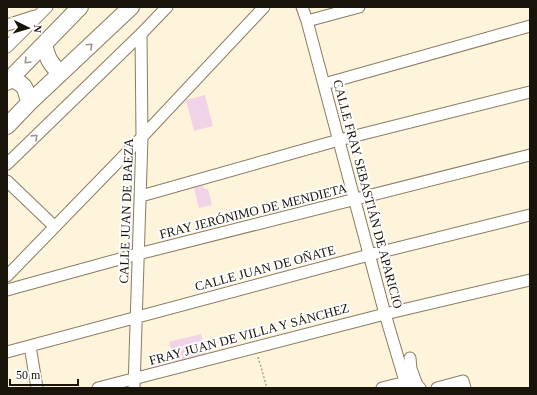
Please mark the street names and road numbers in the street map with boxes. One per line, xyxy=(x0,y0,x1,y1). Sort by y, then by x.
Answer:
street label: CALLE FRAY SEBASTIÁN DE APARICIO xyxy=(330,78,406,310)
street label: CALLE JUAN DE BAEZA xyxy=(116,137,136,284)
street label: FRAY JERÓNIMO DE MENDIETA xyxy=(158,180,349,242)
street label: CALLE JUAN DE OÑATE xyxy=(193,242,337,294)
street label: FRAY JUAN DE VILLA Y SÁNCHEZ xyxy=(147,300,351,368)

